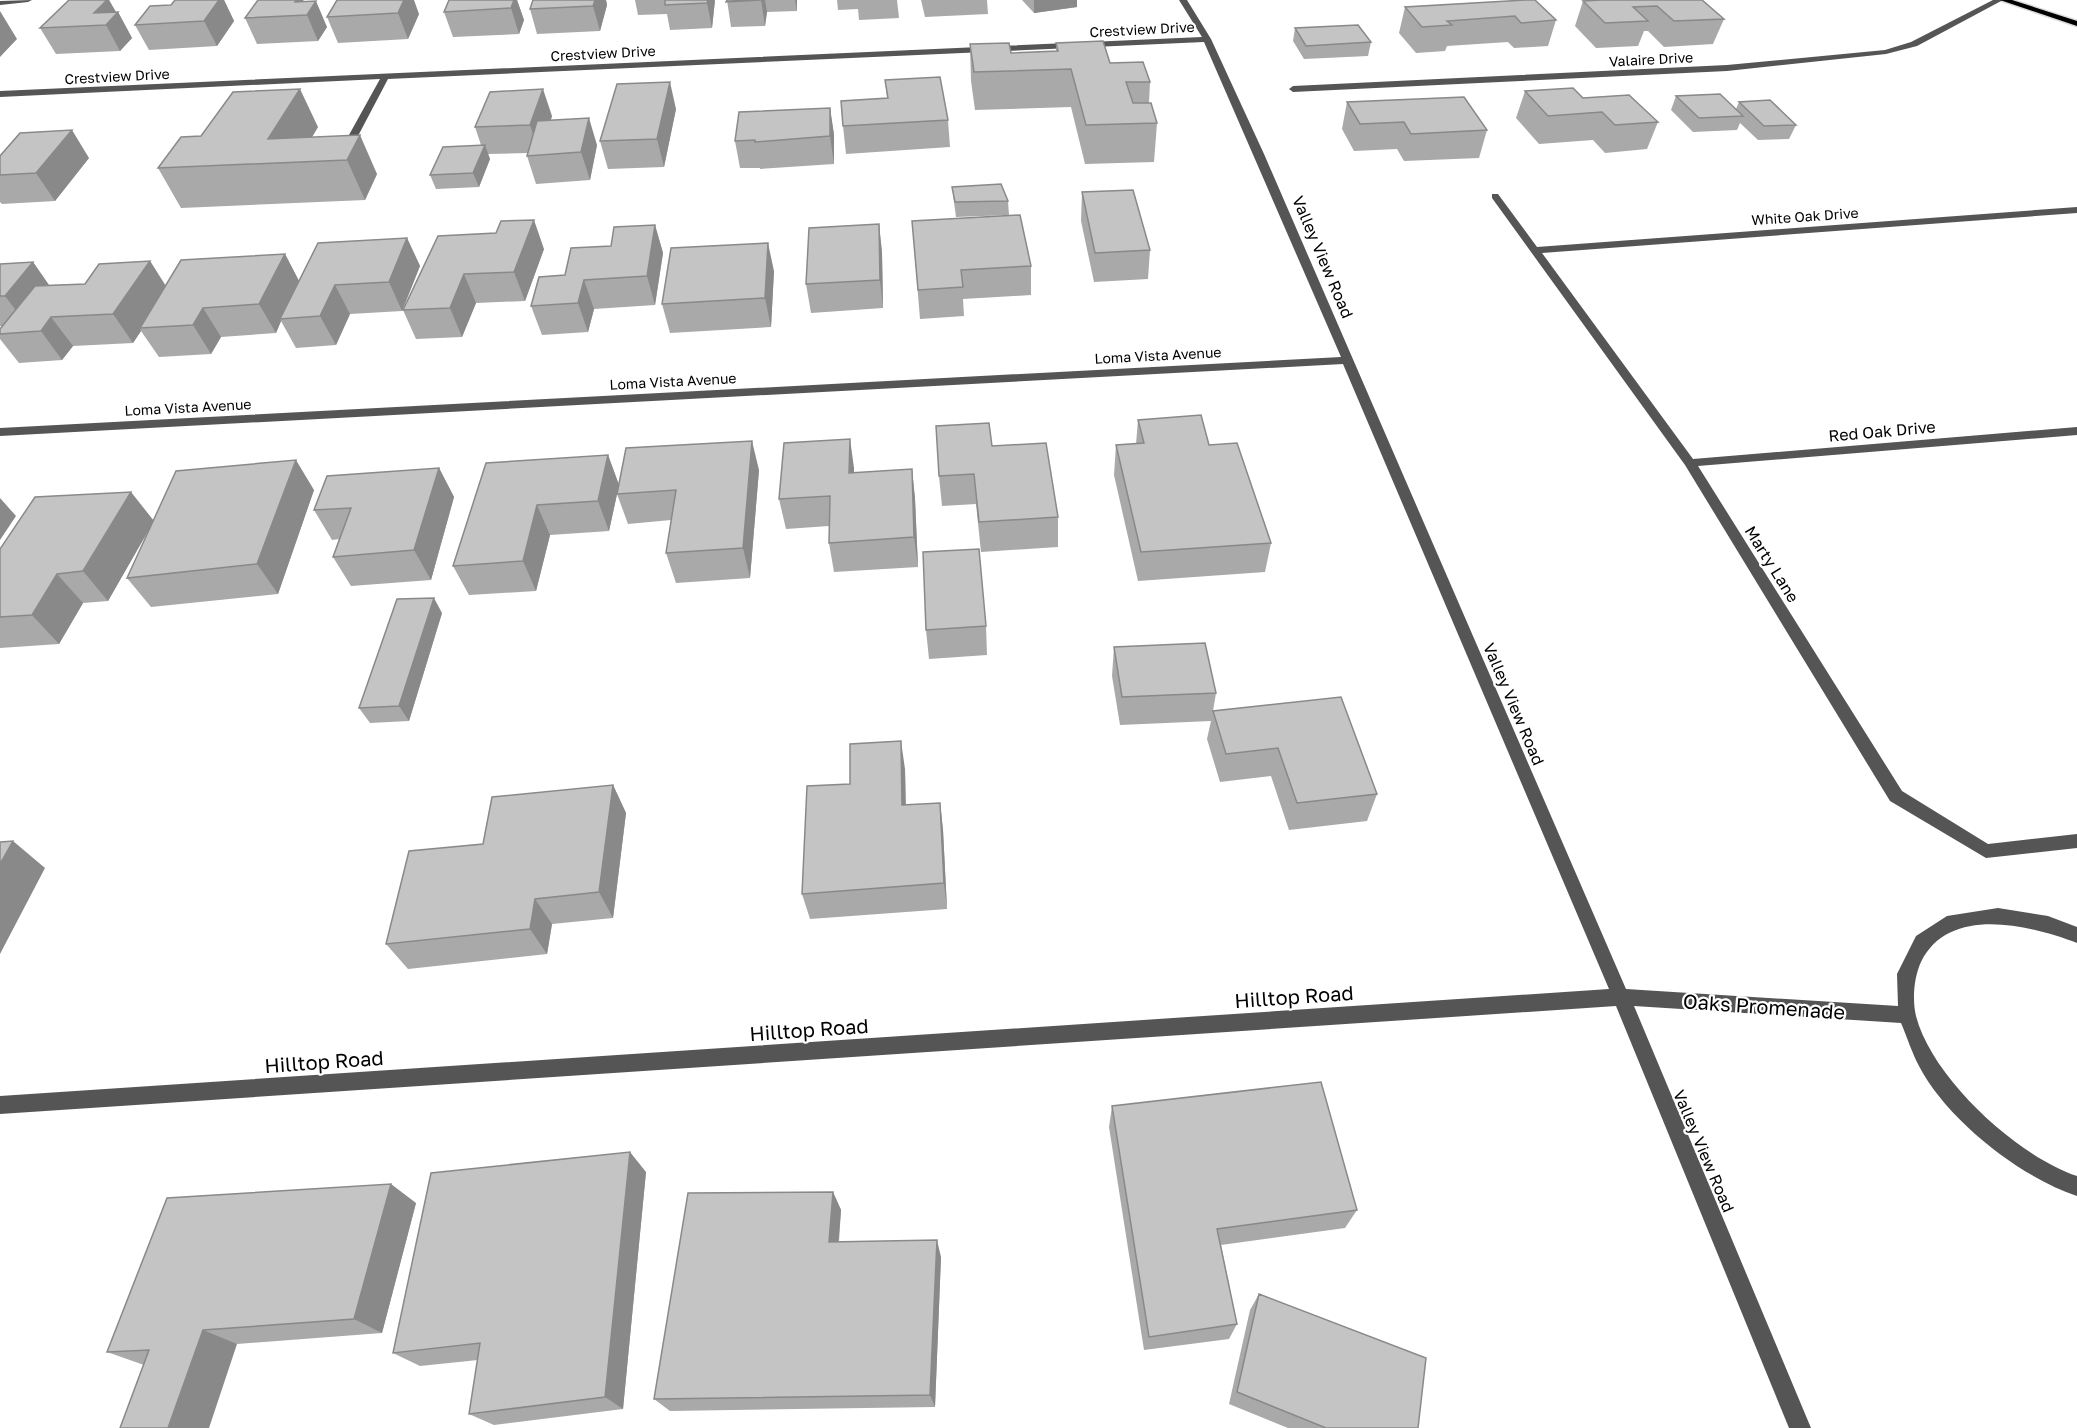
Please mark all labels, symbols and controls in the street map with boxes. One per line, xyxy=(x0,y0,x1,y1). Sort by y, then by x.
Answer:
street label: Crestview Drive xyxy=(1089,18,1195,40)
street label: Crestview Drive xyxy=(550,42,656,64)
street label: Valaire Drive xyxy=(1608,48,1694,70)
street label: Crestview Drive xyxy=(64,65,170,87)
street label: Valley View Road xyxy=(1288,193,1358,321)
street label: White Oak Drive xyxy=(1751,204,1859,228)
street label: Loma Vista Avenue xyxy=(1094,343,1222,367)
street label: Loma Vista Avenue xyxy=(609,369,737,393)
street label: Loma Vista Avenue xyxy=(124,395,252,419)
street label: Red Oak Drive xyxy=(1828,416,1936,446)
street label: Marty Lane xyxy=(1741,522,1803,606)
street label: Valley View Road xyxy=(1479,640,1549,768)
street label: Hilltop Road xyxy=(1234,980,1354,1012)
street label: Oaks Promenade xyxy=(1682,988,1846,1024)
street label: Hilltop Road xyxy=(749,1013,869,1045)
street label: Hilltop Road xyxy=(264,1045,384,1077)
street label: Valley View Road xyxy=(1669,1087,1739,1215)

